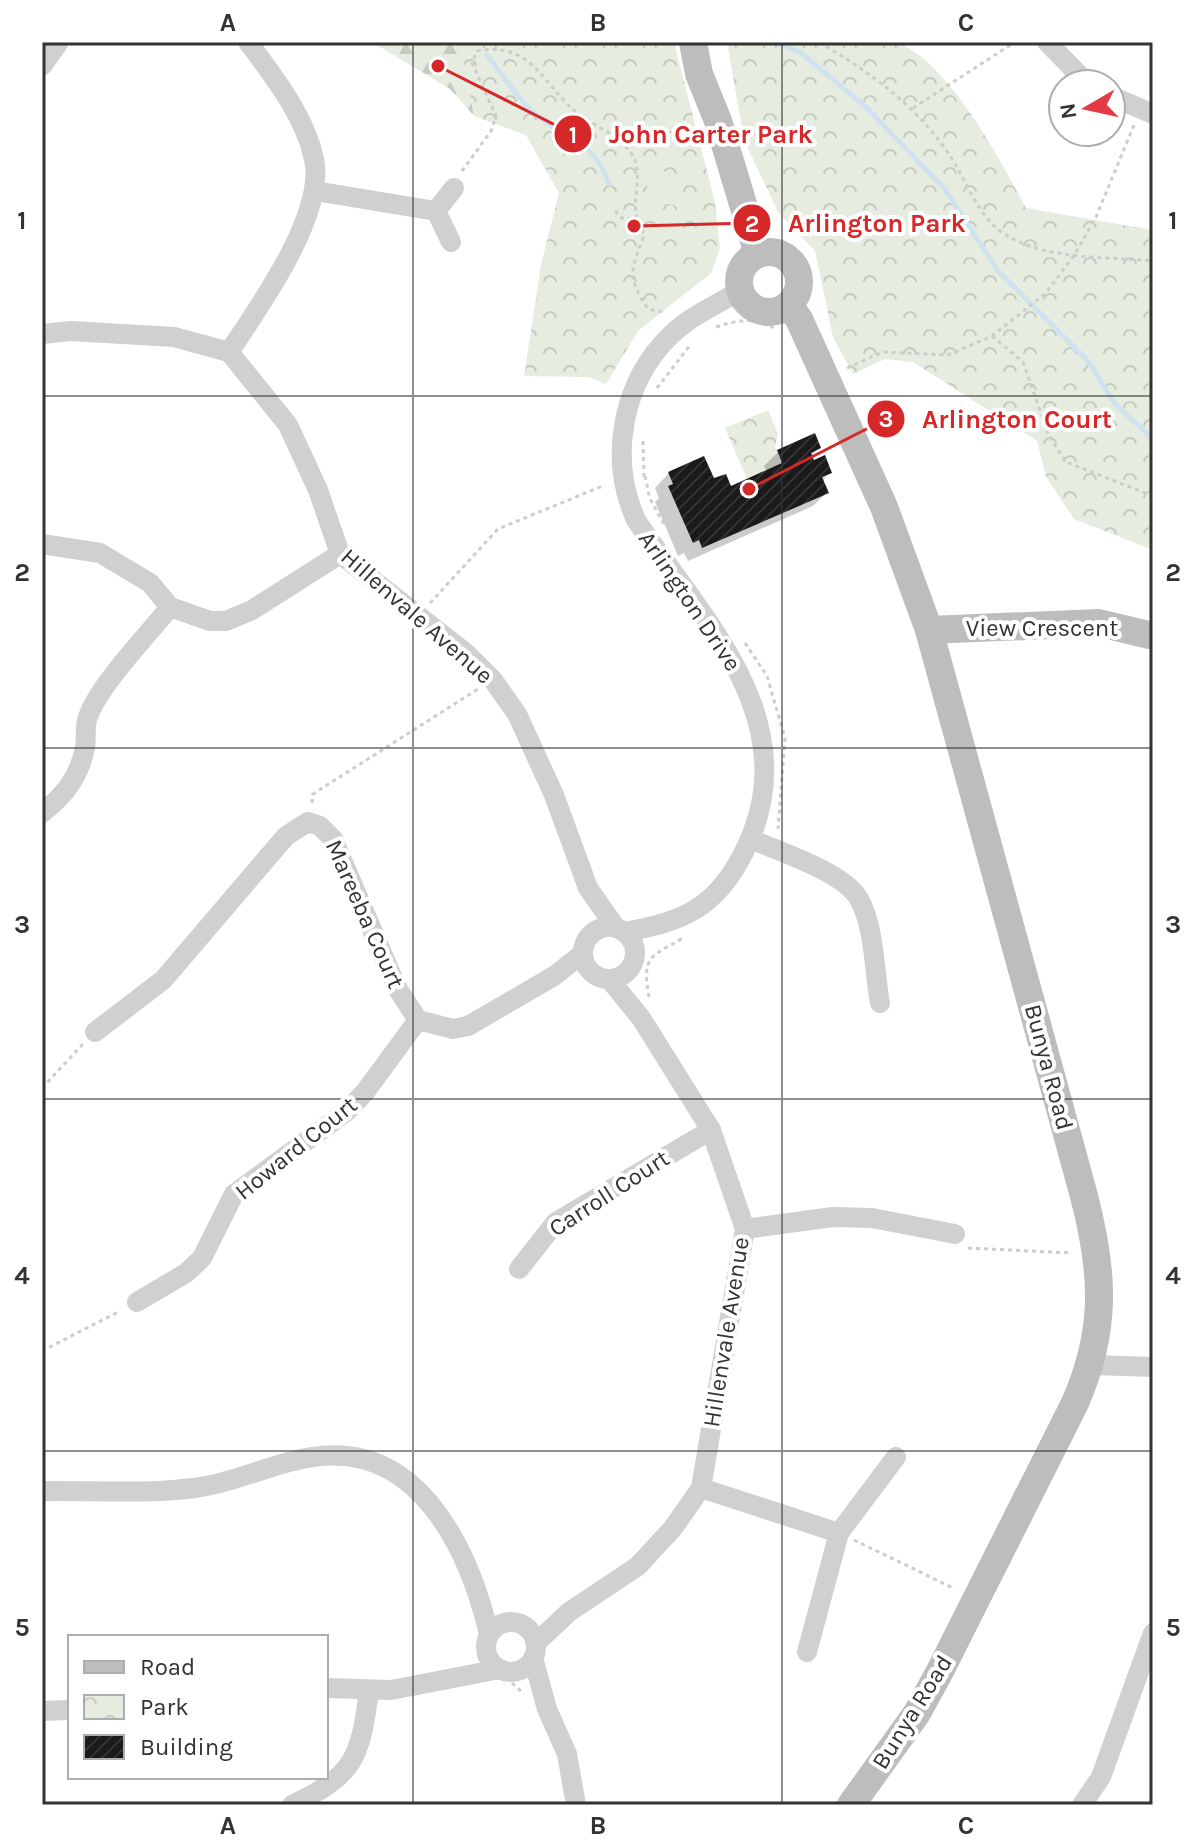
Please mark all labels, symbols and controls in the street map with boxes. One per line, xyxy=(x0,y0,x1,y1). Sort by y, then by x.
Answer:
text: A xyxy=(220,7,236,38)
text: B xyxy=(590,7,606,38)
text: C xyxy=(958,7,974,38)
north arrow xyxy=(1047,68,1127,148)
text: N xyxy=(1054,101,1082,121)
callout: John Carter Park xyxy=(553,109,829,159)
text: John Carter Park xyxy=(609,119,813,150)
text: 1 xyxy=(569,121,577,149)
callout: Arlington Park xyxy=(732,198,982,248)
text: 1 xyxy=(17,205,27,236)
text: 1 xyxy=(1168,205,1178,236)
text: Arlington Park xyxy=(788,208,966,239)
text: 2 xyxy=(745,210,759,238)
callout: Arlington Court xyxy=(866,394,1128,444)
text: Arlington Court xyxy=(922,404,1112,435)
text: 3 xyxy=(879,405,893,433)
street label: Arlington Drive xyxy=(633,526,747,676)
street label: Hillenvale Avenue xyxy=(335,542,499,690)
text: 2 xyxy=(14,557,30,588)
text: 2 xyxy=(1165,557,1181,588)
street label: View Crescent xyxy=(966,614,1118,642)
street label: Mareeba Court xyxy=(320,835,410,993)
text: 3 xyxy=(14,909,30,940)
text: 3 xyxy=(1165,909,1181,940)
street label: Bunya Road xyxy=(1019,1001,1079,1133)
street label: Howard Court xyxy=(230,1090,362,1206)
street label: Carroll Court xyxy=(544,1144,674,1242)
street label: Hillenvale Avenue xyxy=(697,1235,755,1429)
text: 4 xyxy=(14,1260,30,1291)
text: 4 xyxy=(1165,1260,1181,1291)
text: 5 xyxy=(14,1612,30,1643)
text: 5 xyxy=(1165,1612,1181,1643)
legend xyxy=(68,1635,328,1779)
street label: Bunya Road xyxy=(866,1650,958,1774)
text: Road xyxy=(140,1653,195,1681)
text: Park xyxy=(140,1693,189,1721)
text: Building xyxy=(140,1733,233,1761)
text: A xyxy=(220,1810,236,1841)
text: B xyxy=(590,1810,606,1841)
text: C xyxy=(958,1810,974,1841)

